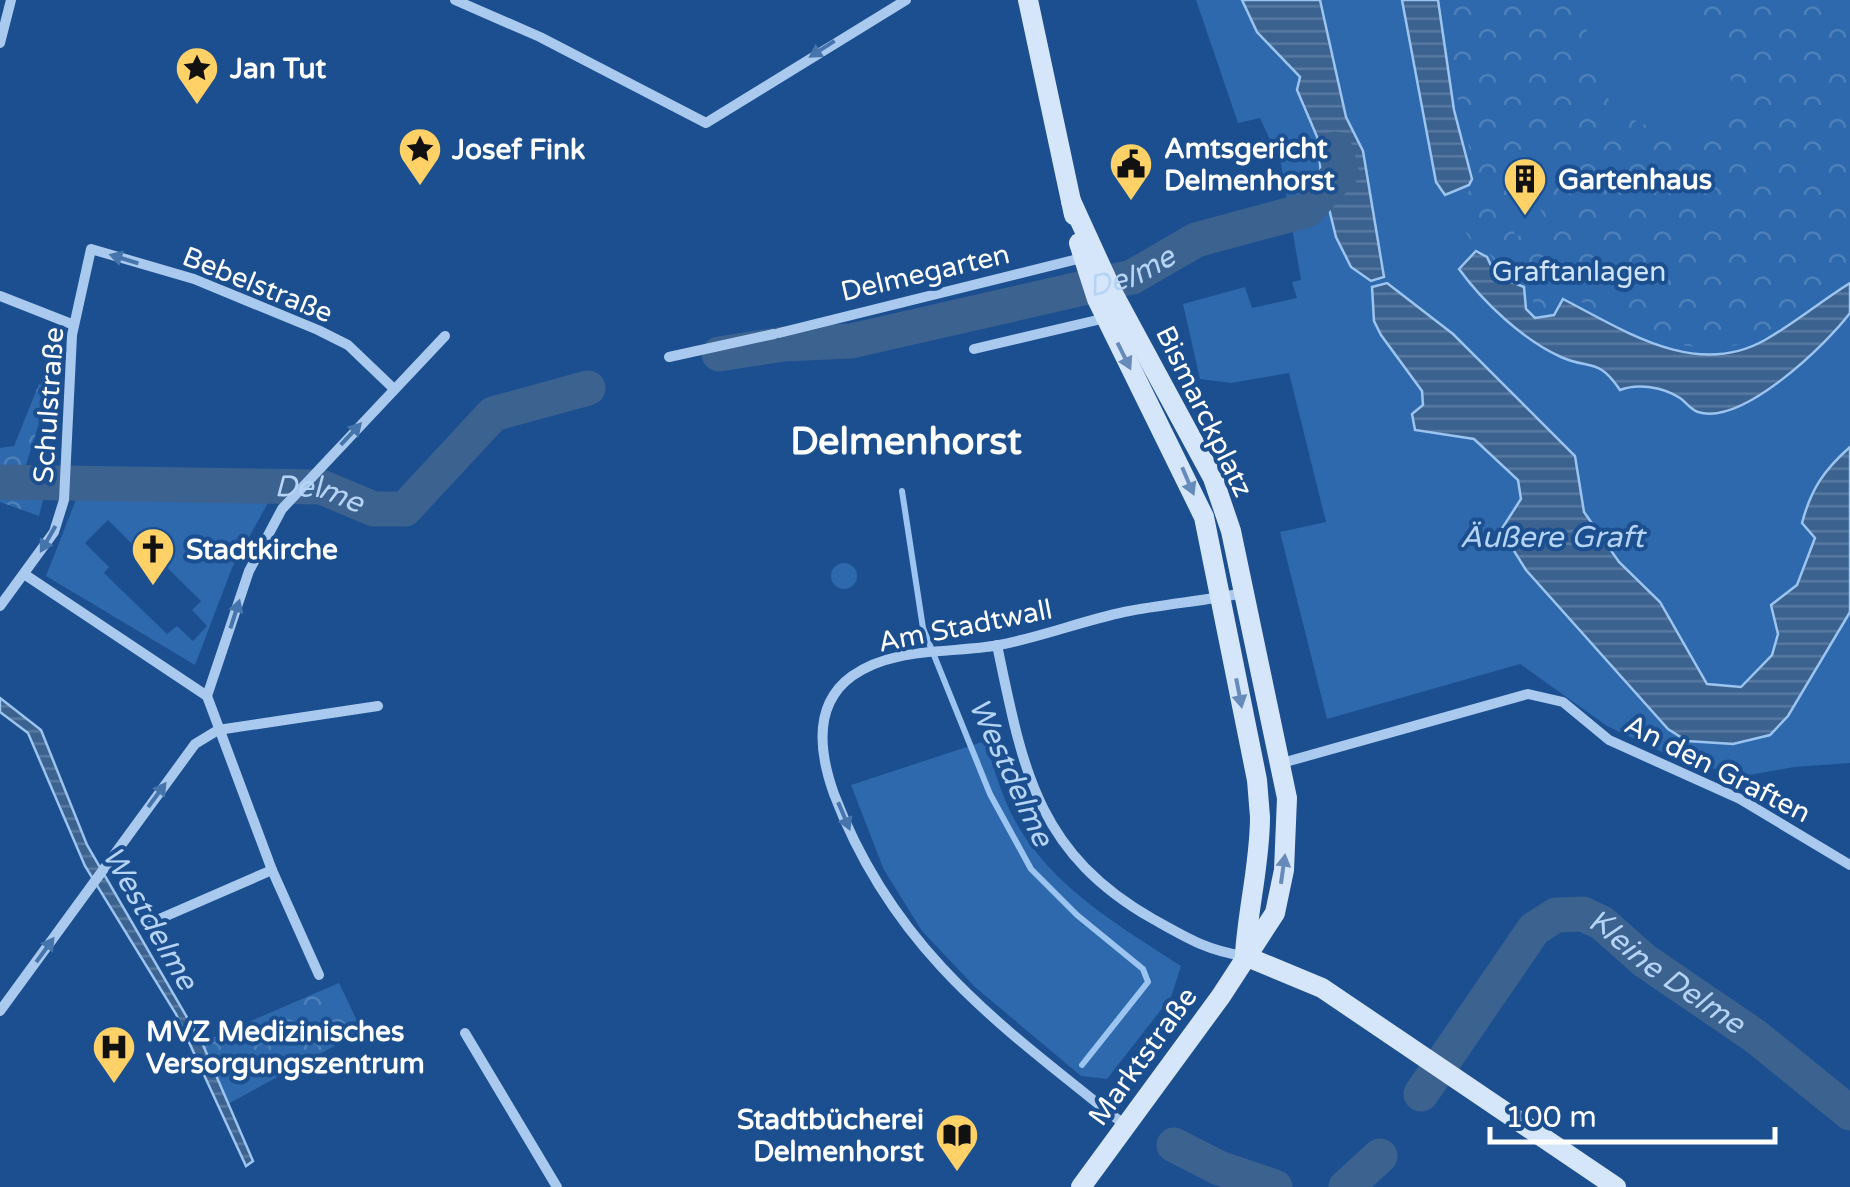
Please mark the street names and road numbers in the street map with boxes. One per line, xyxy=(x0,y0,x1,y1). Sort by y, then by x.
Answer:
street label: Delmegarten xyxy=(837,237,1013,309)
street label: Bebelstraße xyxy=(178,239,338,330)
street label: Bismarckplatz xyxy=(1148,320,1260,503)
street label: Schulstraße xyxy=(27,326,71,484)
street label: Am Stadtwall xyxy=(875,592,1055,660)
street label: An den Graften xyxy=(1619,707,1816,830)
street label: Marktstraße xyxy=(1081,981,1204,1132)

